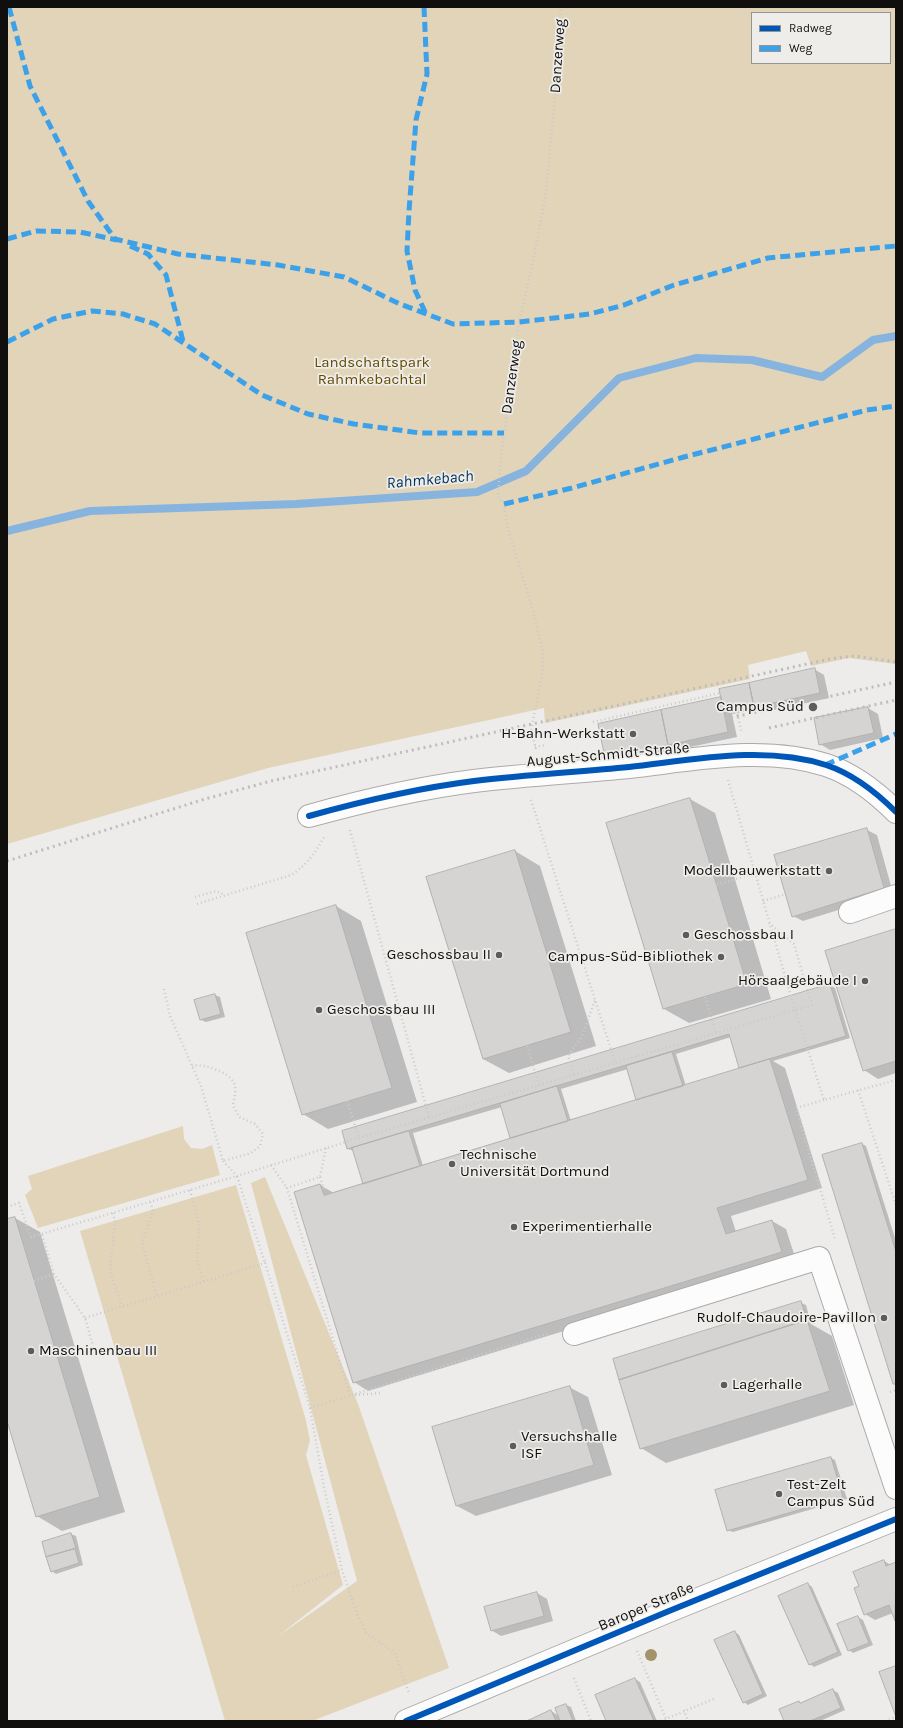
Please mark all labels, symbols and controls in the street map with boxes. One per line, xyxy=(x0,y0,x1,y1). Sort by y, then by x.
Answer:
legend xyxy=(751,12,891,64)
street label: Danzerweg xyxy=(546,18,570,94)
text: Radweg xyxy=(789,21,832,35)
text: Weg xyxy=(789,41,812,55)
street label: Danzerweg xyxy=(498,339,526,415)
park label: Landschaftspark Rahmkebachtal xyxy=(314,354,430,389)
water label: Rahmkebach xyxy=(386,467,474,493)
place label: Campus Süd xyxy=(716,698,804,716)
marker: Campus Süd xyxy=(807,701,819,713)
place label: H-Bahn-Werkstatt xyxy=(501,725,625,743)
marker: H-Bahn-Werkstatt xyxy=(628,729,638,739)
street label: August-Schmidt-Straße xyxy=(526,739,690,771)
place label: Modellbauwerkstatt xyxy=(683,862,821,880)
marker: Modellbauwerkstatt xyxy=(824,866,834,876)
place label: Geschossbau I xyxy=(694,926,794,944)
marker: Geschossbau I xyxy=(681,930,691,940)
place label: Geschossbau II xyxy=(387,946,491,964)
place label: Campus-Süd-Bibliothek xyxy=(548,948,713,966)
marker: Geschossbau II xyxy=(494,950,504,960)
marker: Campus-Süd-Bibliothek xyxy=(716,952,726,962)
place label: Hörsaalgebäude I xyxy=(738,972,857,990)
marker: Hörsaalgebäude I xyxy=(860,976,870,986)
place label: Geschossbau III xyxy=(327,1001,435,1019)
marker: Geschossbau III xyxy=(314,1005,324,1015)
place label: Technische Universität Dortmund xyxy=(460,1146,610,1181)
marker: Technische Universität Dortmund xyxy=(447,1159,457,1169)
place label: Experimentierhalle xyxy=(522,1218,652,1236)
marker: Experimentierhalle xyxy=(509,1222,519,1232)
place label: Rudolf-Chaudoire-Pavillon xyxy=(696,1309,876,1327)
marker: Rudolf-Chaudoire-Pavillon xyxy=(879,1313,889,1323)
place label: Maschinenbau III xyxy=(39,1342,157,1360)
marker: Maschinenbau III xyxy=(26,1346,36,1356)
place label: Lagerhalle xyxy=(732,1376,802,1394)
marker: Lagerhalle xyxy=(719,1380,729,1390)
place label: Versuchshalle ISF xyxy=(521,1428,617,1463)
marker: Versuchshalle ISF xyxy=(508,1441,518,1451)
place label: Test-Zelt Campus Süd xyxy=(787,1476,875,1511)
marker: Test-Zelt Campus Süd xyxy=(774,1489,784,1499)
street label: Baroper Straße xyxy=(596,1579,696,1635)

